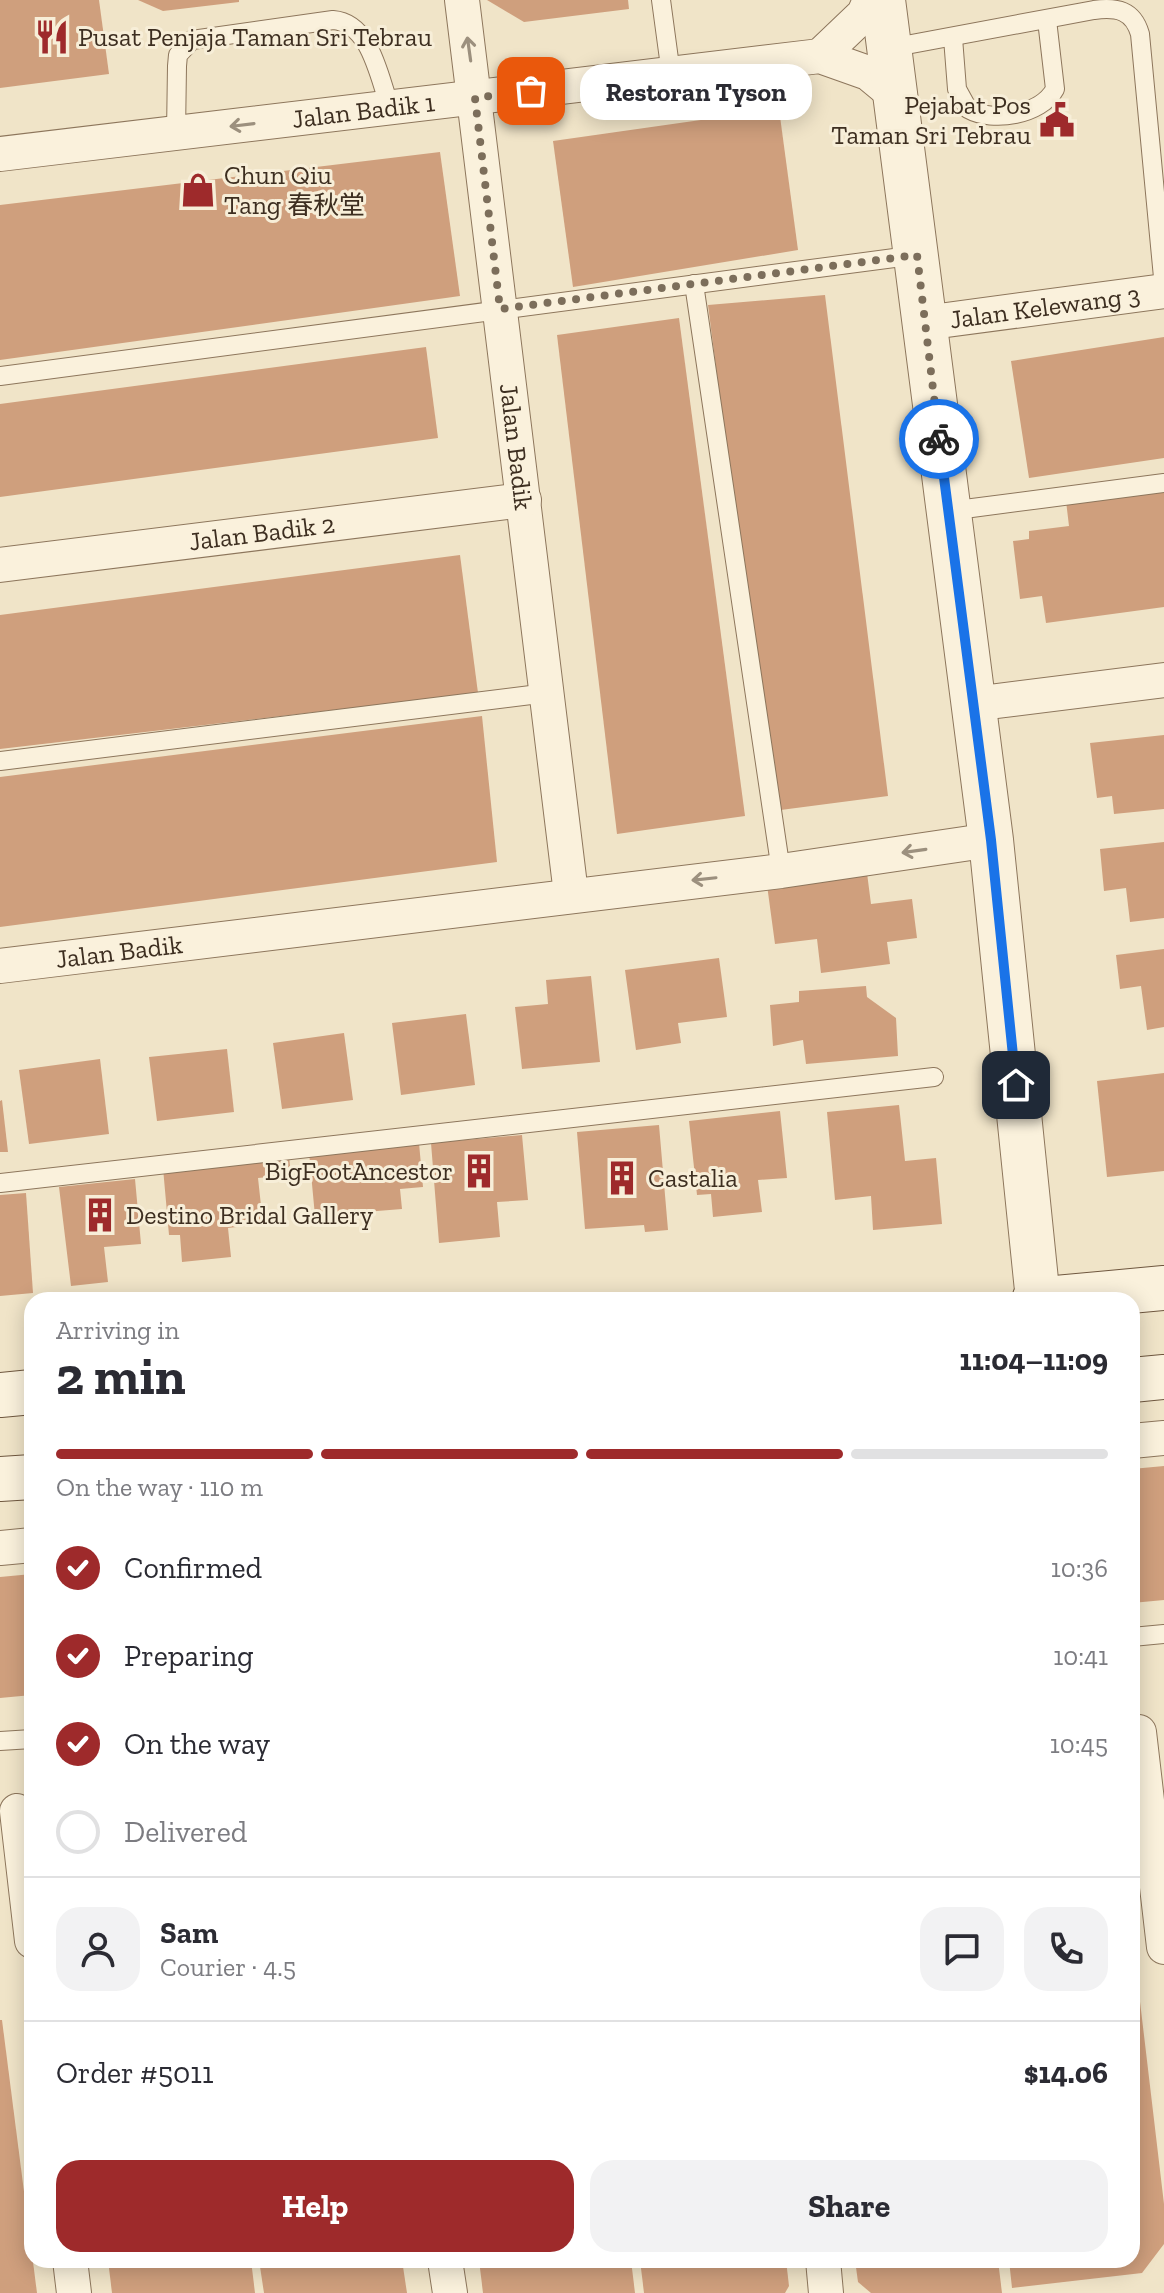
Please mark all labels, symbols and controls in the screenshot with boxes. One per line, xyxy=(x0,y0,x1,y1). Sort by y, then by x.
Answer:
restaurant icon: Pusat Penjaja Taman Sri Tebrau xyxy=(33,18,71,56)
place label: Pusat Penjaja Taman Sri Tebrau xyxy=(78,21,432,53)
one-way arrow xyxy=(461,37,476,62)
pin xyxy=(497,57,565,125)
callout: Restoran Tyson xyxy=(579,63,811,119)
icon: bag xyxy=(509,69,553,113)
text: Restoran Tyson xyxy=(605,76,787,108)
street label: Jalan Badik 1 xyxy=(290,86,436,135)
place label: Pejabat Pos Taman Sri Tebrau xyxy=(831,89,1031,151)
public building icon: Pejabat Pos Taman Sri Tebrau xyxy=(1038,101,1076,139)
one-way arrow xyxy=(230,118,256,133)
place label: Chun Qiu Tang 春秋堂 xyxy=(224,159,365,221)
shop icon: Chun Qiu Tang 春秋堂 xyxy=(179,171,217,209)
street label: Jalan Kelewang 3 xyxy=(948,278,1142,335)
street label: Jalan Badik xyxy=(493,382,540,512)
courier xyxy=(899,399,979,479)
icon: bike xyxy=(917,417,961,461)
street label: Jalan Badik 2 xyxy=(187,508,337,557)
one-way arrow xyxy=(901,844,927,859)
one-way arrow xyxy=(691,872,717,887)
street label: Jalan Badik xyxy=(54,928,185,975)
pin xyxy=(982,1051,1050,1119)
icon: home xyxy=(994,1063,1038,1107)
building icon: BigFootAncestor xyxy=(460,1152,498,1190)
place label: BigFootAncestor xyxy=(265,1155,453,1187)
building icon: Castalia xyxy=(603,1159,641,1197)
place label: Castalia xyxy=(648,1162,738,1194)
building icon: Destino Bridal Gallery xyxy=(81,1196,119,1234)
place label: Destino Bridal Gallery xyxy=(126,1199,374,1231)
text: Arriving in xyxy=(56,1314,179,1346)
text: 11:04–11:09 xyxy=(960,1342,1108,1378)
text: 2 min xyxy=(56,1345,186,1407)
text: On the way · 110 m xyxy=(56,1471,263,1503)
icon: check xyxy=(56,1546,100,1590)
text: Confirmed xyxy=(124,1550,262,1586)
text: 10:36 xyxy=(1051,1552,1108,1584)
icon: check xyxy=(56,1634,100,1678)
text: Preparing xyxy=(124,1638,254,1674)
text: 10:41 xyxy=(1053,1640,1108,1672)
icon: check xyxy=(56,1722,100,1766)
text: On the way xyxy=(124,1726,270,1762)
text: 10:45 xyxy=(1050,1728,1108,1760)
text: Delivered xyxy=(124,1814,247,1850)
button: person xyxy=(56,1907,140,1991)
button: chat xyxy=(920,1907,1004,1991)
button: phone xyxy=(1024,1907,1108,1991)
text: Sam xyxy=(160,1915,218,1951)
text: Courier · 4.5 xyxy=(160,1951,296,1983)
text: Order #5011 xyxy=(56,2055,213,2091)
text: $14.06 xyxy=(1024,2055,1108,2091)
button: Help xyxy=(56,2160,574,2252)
button: Share xyxy=(590,2160,1108,2252)

